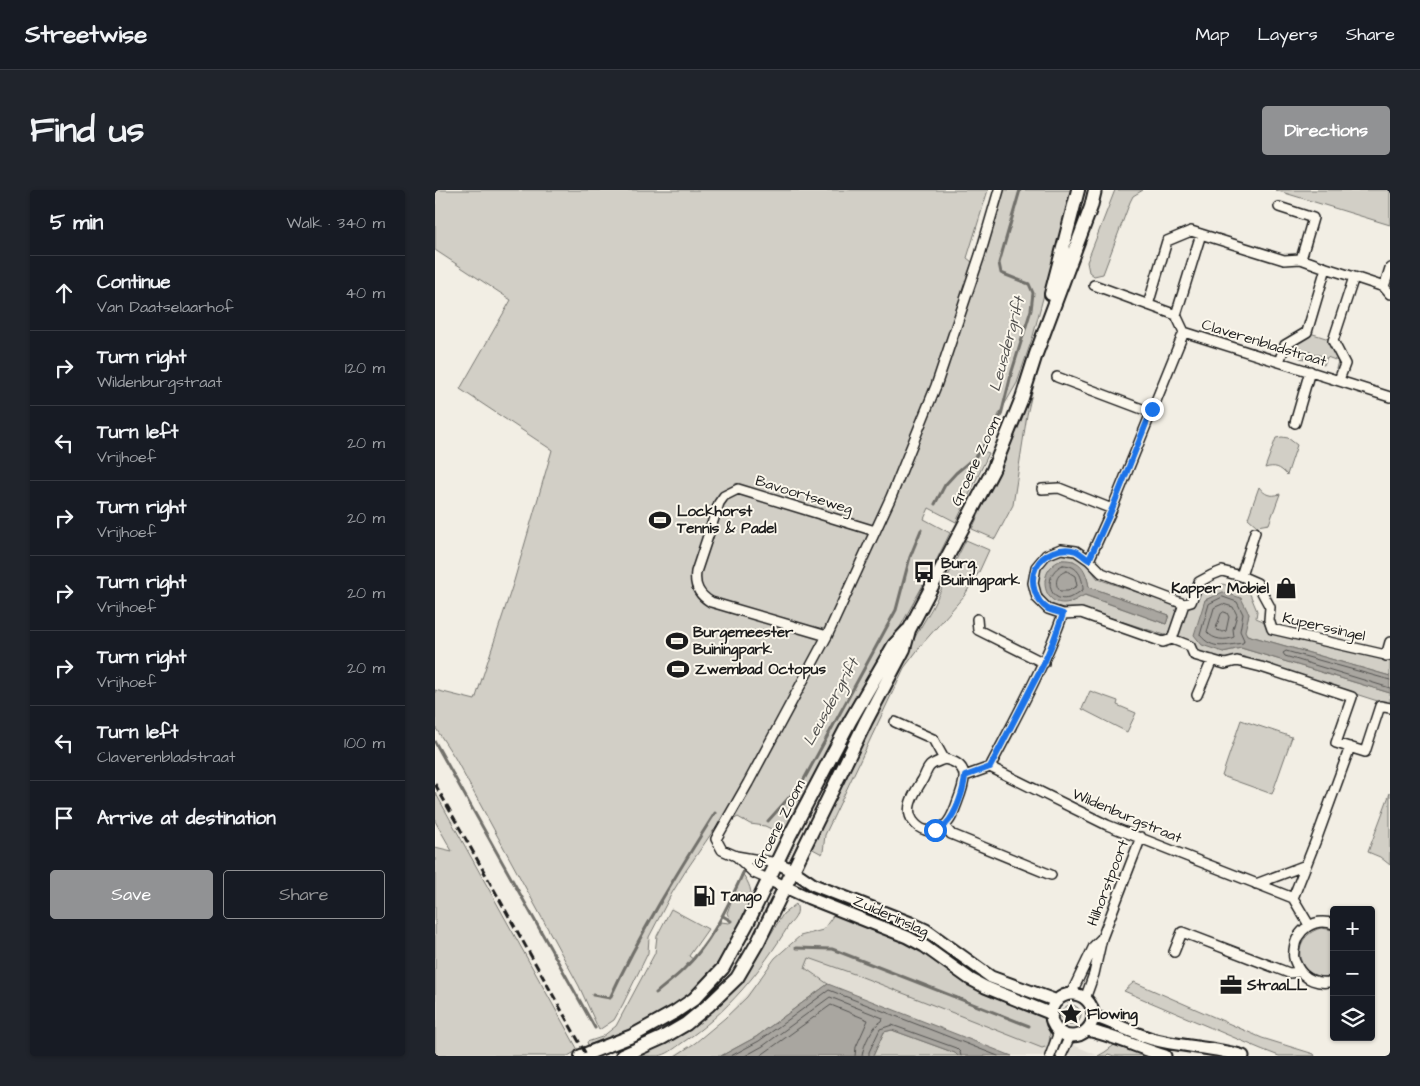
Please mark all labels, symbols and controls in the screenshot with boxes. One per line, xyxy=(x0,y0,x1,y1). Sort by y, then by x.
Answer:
text: Streetwise xyxy=(25,18,147,52)
text: Map xyxy=(1195,22,1229,47)
text: Layers xyxy=(1257,22,1318,47)
text: Share xyxy=(1346,22,1395,47)
text: Find us xyxy=(30,106,144,155)
button: Directions xyxy=(1262,106,1390,155)
text: 5 min xyxy=(50,208,103,237)
text: Walk · 340 m xyxy=(286,212,385,234)
text: Continue xyxy=(97,269,171,296)
icon: ahead xyxy=(50,279,78,307)
text: 40 m xyxy=(345,282,385,304)
water label: Leusdergrift xyxy=(984,293,1032,394)
text: Van Daatselaarhof xyxy=(97,296,233,318)
street label: Claverenbladstraat xyxy=(1199,314,1329,372)
text: Turn right xyxy=(97,344,186,371)
icon: right xyxy=(50,354,78,382)
text: 120 m xyxy=(345,357,385,379)
text: Wildenburgstraat xyxy=(97,371,222,393)
route end xyxy=(1141,398,1164,421)
street label: Groene Zoom xyxy=(946,412,1006,509)
text: Turn left xyxy=(97,419,178,446)
icon: left xyxy=(50,429,78,457)
text: 20 m xyxy=(347,432,385,454)
text: Vrijhoef xyxy=(97,446,156,468)
street label: Bavoortseweg xyxy=(752,470,856,521)
text: Turn right xyxy=(97,494,186,521)
place label: Lockhorst Tennis & Padel xyxy=(676,501,777,539)
icon: right xyxy=(50,504,78,532)
text: 20 m xyxy=(347,507,385,529)
sports icon: Lockhorst Tennis & Padel xyxy=(647,507,673,533)
text: Vrijhoef xyxy=(97,521,156,543)
place label: Burg. Buiningpark xyxy=(941,553,1021,593)
bus stop icon: Burg. Buiningpark xyxy=(911,559,937,585)
text: Turn right xyxy=(97,569,186,596)
shop icon: Kapper Mobiel xyxy=(1273,575,1299,601)
place label: Kapper Mobiel xyxy=(1171,578,1270,599)
icon: right xyxy=(50,579,78,607)
text: 20 m xyxy=(347,582,385,604)
text: Vrijhoef xyxy=(97,596,156,618)
street label: Kuperssingel xyxy=(1280,607,1368,648)
place label: Burgemeester Buiningpark xyxy=(693,622,794,662)
sports icon: Burgemeester Buiningpark xyxy=(664,628,690,654)
text: Turn right xyxy=(97,644,186,671)
water label: Leusdergrift xyxy=(798,653,866,750)
icon: right xyxy=(50,654,78,682)
sports icon: Zwembad Octopus xyxy=(665,656,691,682)
text: 20 m xyxy=(347,657,385,679)
place label: Zwembad Octopus xyxy=(695,659,826,680)
text: Vrijhoef xyxy=(97,671,156,693)
text: Turn left xyxy=(97,719,178,746)
icon: left xyxy=(50,729,78,757)
text: 100 m xyxy=(344,732,385,754)
text: Claverenbladstraat xyxy=(97,746,235,768)
street label: Groene Zoom xyxy=(748,776,811,872)
street label: Wildenburgstraat xyxy=(1069,783,1185,850)
icon: arrive xyxy=(50,804,78,832)
text: Arrive at destination xyxy=(97,805,276,832)
route start xyxy=(924,819,947,842)
street label: Hilhorstpoort xyxy=(1082,837,1134,929)
button: Save xyxy=(50,870,213,919)
button: Share xyxy=(223,870,385,919)
fuel station icon: Tango xyxy=(691,883,717,909)
place label: Tango xyxy=(720,886,762,909)
street label: Zuiderinslag xyxy=(849,890,932,943)
map controls xyxy=(1330,906,1375,1041)
button: + xyxy=(1330,906,1375,951)
button: − xyxy=(1330,951,1375,996)
office icon: StraaLL xyxy=(1218,972,1244,998)
place label: StraaLL xyxy=(1246,975,1308,996)
button: layers xyxy=(1330,996,1375,1041)
place icon: Flowing xyxy=(1058,1001,1084,1027)
place label: Flowing xyxy=(1087,1004,1138,1027)

